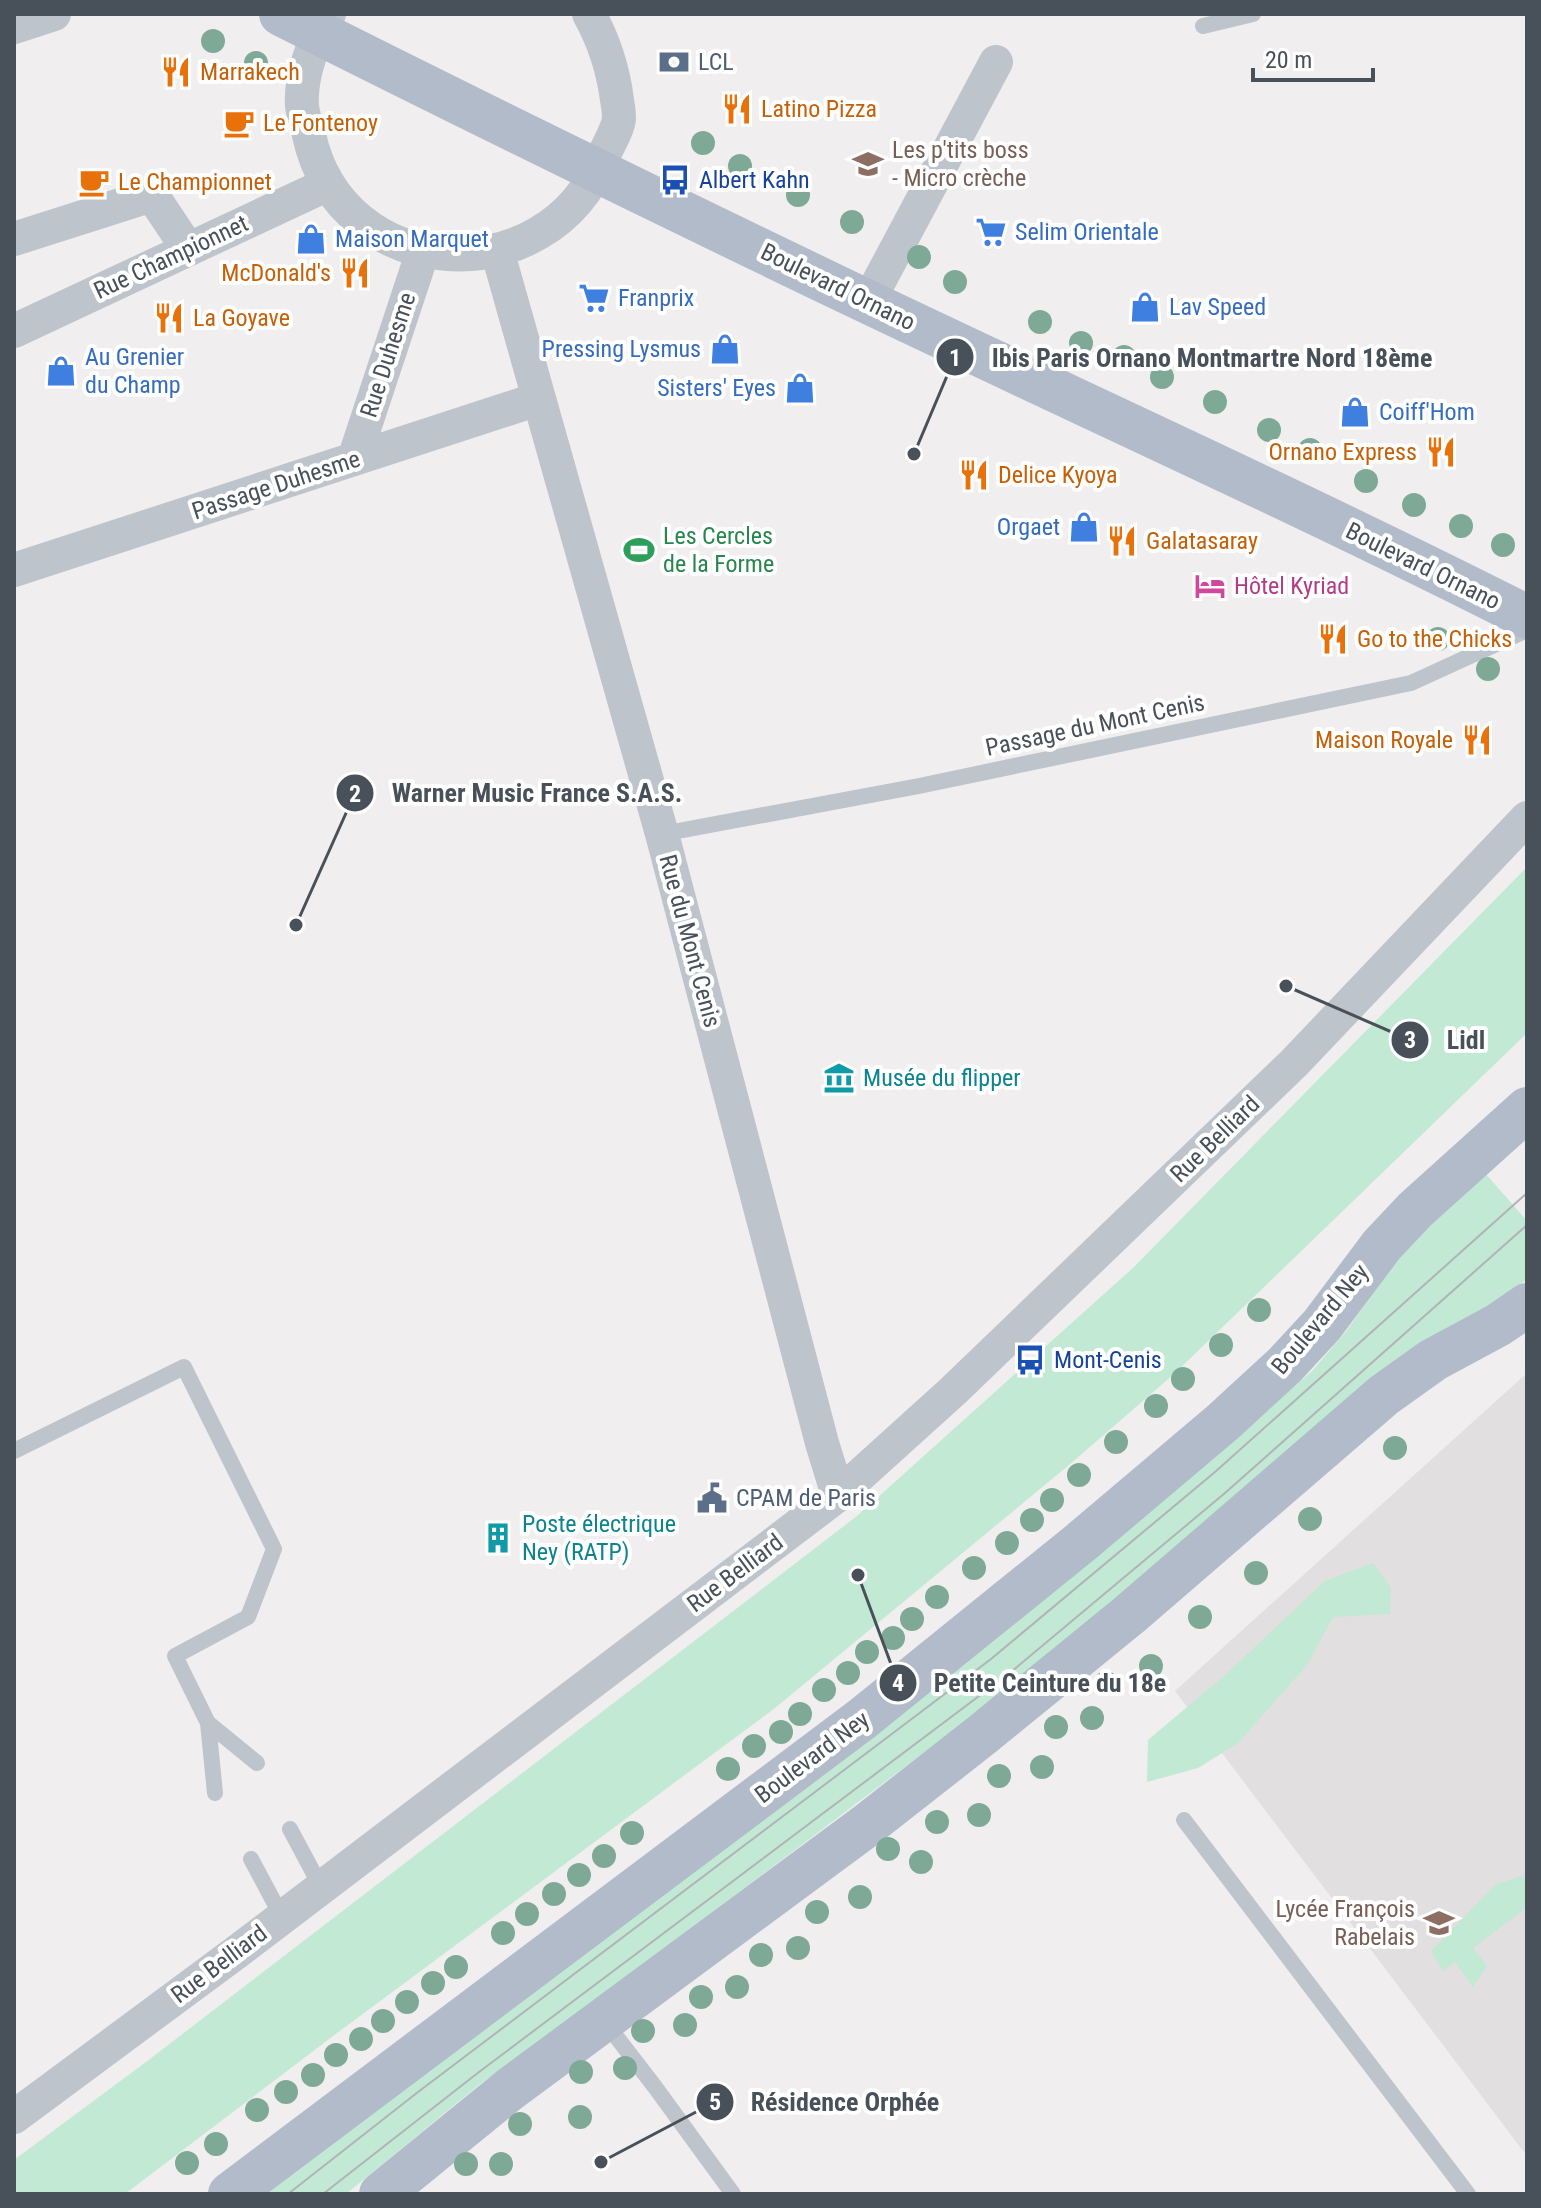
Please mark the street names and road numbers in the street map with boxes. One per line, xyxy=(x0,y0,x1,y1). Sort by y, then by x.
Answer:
street label: Rue Championnet xyxy=(89,209,253,305)
street label: Boulevard Ornano xyxy=(756,238,920,336)
street label: Rue Duhesme xyxy=(355,289,421,421)
street label: Passage Duhesme xyxy=(188,445,364,525)
street label: Boulevard Ornano xyxy=(1341,517,1505,615)
street label: Passage du Mont Cenis xyxy=(983,688,1207,762)
street label: Rue du Mont Cenis xyxy=(654,852,726,1030)
street label: Rue Belliard xyxy=(1165,1090,1265,1188)
street label: Boulevard Ney xyxy=(1266,1258,1374,1380)
street label: Rue Belliard xyxy=(682,1528,788,1618)
street label: Boulevard Ney xyxy=(749,1705,875,1809)
street label: Rue Belliard xyxy=(166,1919,272,2009)

